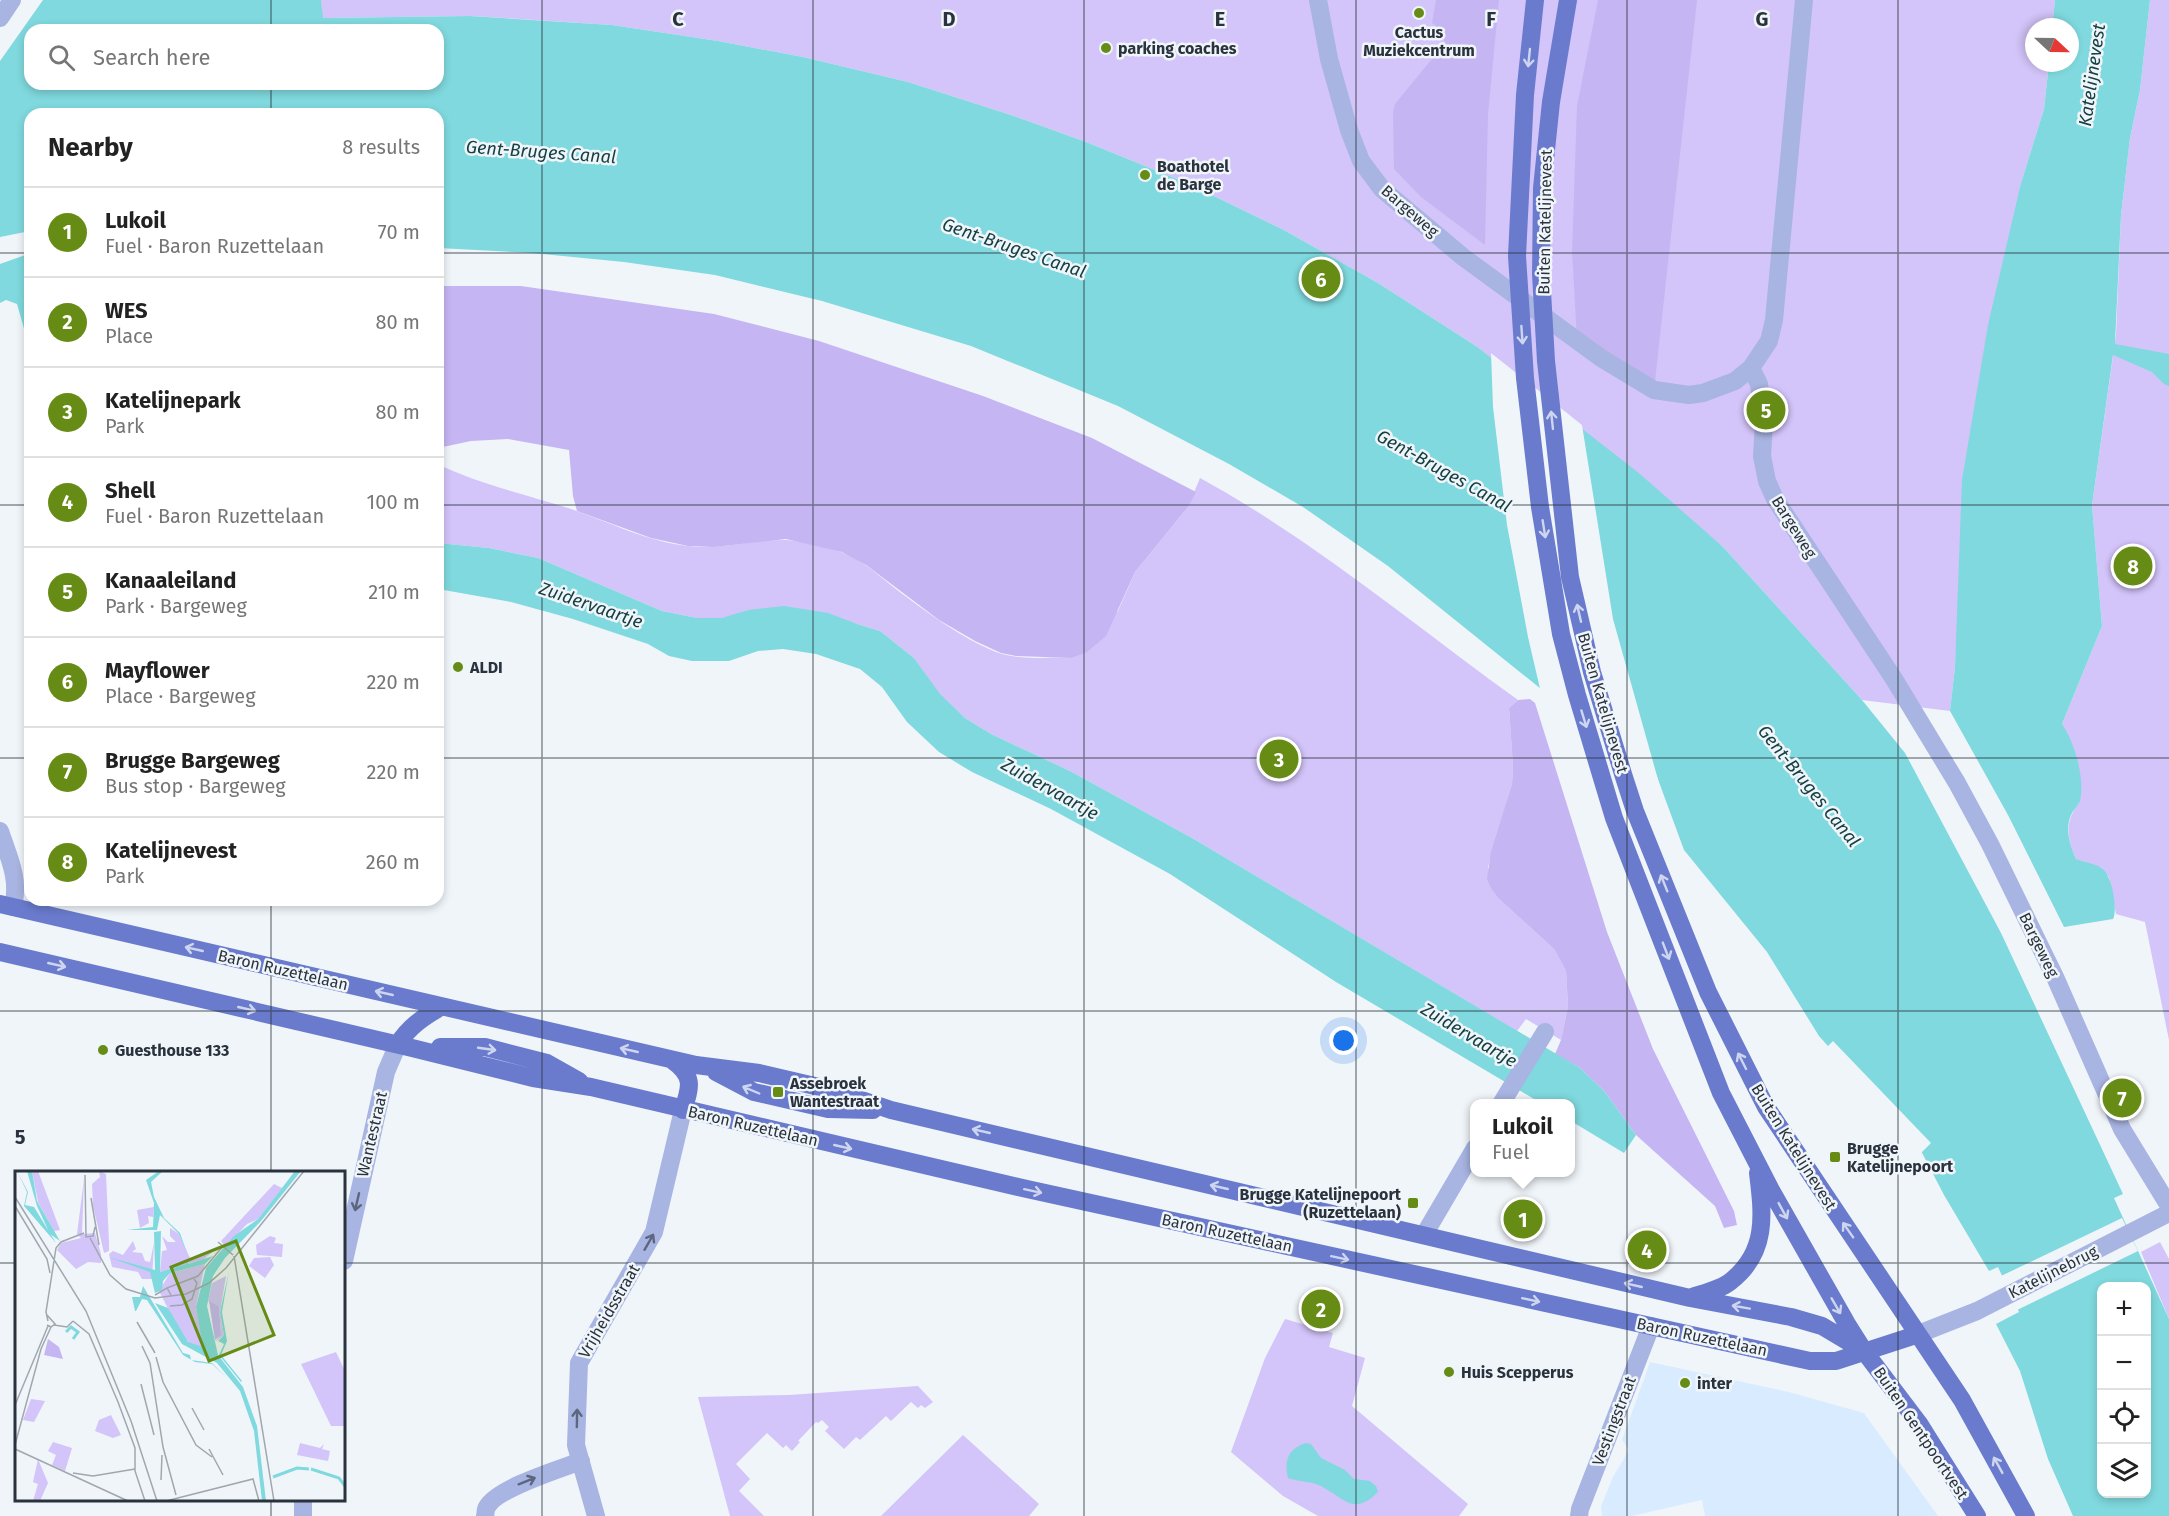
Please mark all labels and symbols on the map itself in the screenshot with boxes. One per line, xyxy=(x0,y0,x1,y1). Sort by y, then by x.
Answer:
marker: Cactus Muziekcentrum xyxy=(1412,6,1426,20)
text: C xyxy=(672,7,684,31)
text: D xyxy=(942,7,956,31)
text: E xyxy=(1215,7,1225,31)
text: F xyxy=(1486,7,1496,31)
text: G xyxy=(1756,7,1768,31)
north arrow xyxy=(2025,18,2079,72)
water label: Katelijnevest xyxy=(2074,22,2110,128)
place label: Cactus Muziekcentrum xyxy=(1363,23,1475,60)
place label: parking coaches xyxy=(1118,39,1237,58)
marker: parking coaches xyxy=(1099,41,1113,55)
one-way arrow xyxy=(1523,48,1534,68)
water label: Gent-Bruges Canal xyxy=(465,136,617,168)
street label: Buiten Katelijnevest xyxy=(1534,149,1556,295)
place label: Boathotel de Barge xyxy=(1157,157,1229,194)
marker: Boathotel de Barge xyxy=(1138,168,1152,182)
street label: Bargeweg xyxy=(1377,181,1443,241)
water label: Gent-Bruges Canal xyxy=(939,213,1089,283)
pin: 6 xyxy=(1302,256,1340,302)
one-way arrow xyxy=(1517,325,1528,345)
pin: 5 xyxy=(1746,388,1786,432)
one-way arrow xyxy=(1546,411,1557,431)
water label: Gent-Bruges Canal xyxy=(1373,425,1515,517)
street label: Bargeweg xyxy=(1767,492,1821,562)
one-way arrow xyxy=(1539,519,1550,538)
pin: 8 xyxy=(2114,544,2152,588)
water label: Zuidervaartje xyxy=(536,577,646,633)
one-way arrow xyxy=(1572,604,1584,623)
street label: Buiten Katelijnevest xyxy=(1574,631,1632,776)
place label: ALDI xyxy=(469,658,503,677)
marker: ALDI xyxy=(451,660,465,674)
one-way arrow xyxy=(1579,710,1590,729)
water label: Gent-Bruges Canal xyxy=(1753,721,1865,851)
pin: 3 xyxy=(1260,736,1298,782)
water label: Zuidervaartje xyxy=(997,753,1102,825)
one-way arrow xyxy=(1658,874,1669,893)
street label: Bargeweg xyxy=(2015,910,2063,981)
one-way arrow xyxy=(1661,941,1672,960)
one-way arrow xyxy=(184,943,203,955)
street label: Baron Ruzettelaan xyxy=(216,946,350,994)
one-way arrow xyxy=(47,960,66,972)
one-way arrow xyxy=(374,987,393,999)
water label: Zuidervaartje xyxy=(1416,997,1521,1072)
one-way arrow xyxy=(237,1004,256,1015)
your location xyxy=(1329,1026,1358,1055)
place label: Guesthouse 133 xyxy=(115,1041,229,1060)
marker: Guesthouse 133 xyxy=(96,1043,110,1057)
one-way arrow xyxy=(477,1043,496,1054)
one-way arrow xyxy=(619,1043,638,1055)
one-way arrow xyxy=(1736,1053,1748,1071)
place label: Assebroek Wantestraat xyxy=(789,1074,880,1111)
pin: 7 xyxy=(2102,1076,2142,1120)
street label: Buiten Katelijnevest xyxy=(1747,1080,1841,1214)
one-way arrow xyxy=(743,1084,761,1095)
marker: Assebroek Wantestraat xyxy=(771,1085,785,1099)
street label: Wantestraat xyxy=(353,1089,391,1179)
street label: Baron Ruzettelaan xyxy=(686,1102,820,1150)
text: 5 xyxy=(15,1125,26,1149)
one-way arrow xyxy=(971,1125,990,1137)
place label: Brugge Katelijnepoort xyxy=(1847,1139,1954,1176)
one-way arrow xyxy=(833,1141,852,1153)
marker: Brugge Katelijnepoort xyxy=(1828,1150,1842,1164)
inset map xyxy=(15,1171,345,1501)
one-way arrow xyxy=(1209,1181,1228,1193)
one-way arrow xyxy=(1023,1185,1042,1197)
place label: Brugge Katelijnepoort (Ruzettelaan) xyxy=(1240,1185,1402,1222)
one-way arrow xyxy=(350,1193,362,1212)
marker: Brugge Katelijnepoort (Ruzettelaan) xyxy=(1406,1196,1420,1210)
pin: 1 xyxy=(1504,1196,1543,1242)
one-way arrow xyxy=(1777,1202,1789,1219)
street label: Baron Ruzettelaan xyxy=(1160,1210,1294,1256)
one-way arrow xyxy=(1842,1223,1854,1239)
pin: 4 xyxy=(1628,1228,1666,1272)
one-way arrow xyxy=(643,1234,655,1251)
street label: Katelijnebrug xyxy=(2005,1241,2101,1303)
one-way arrow xyxy=(1331,1252,1350,1264)
street label: Vrijheidsstraat xyxy=(574,1260,644,1361)
one-way arrow xyxy=(1624,1278,1643,1290)
pin: 2 xyxy=(1302,1286,1340,1332)
one-way arrow xyxy=(1521,1294,1540,1306)
one-way arrow xyxy=(1830,1297,1842,1314)
one-way arrow xyxy=(1731,1302,1751,1313)
street label: Baron Ruzettelaan xyxy=(1635,1314,1769,1360)
place label: Huis Scepperus xyxy=(1461,1363,1574,1382)
street label: Buiten Gentpoortvest xyxy=(1870,1363,1972,1503)
marker: Huis Scepperus xyxy=(1442,1365,1456,1379)
street label: Vestingstraat xyxy=(1588,1373,1640,1469)
place label: inter xyxy=(1697,1374,1732,1393)
marker: inter xyxy=(1678,1376,1692,1390)
one-way arrow xyxy=(571,1409,582,1429)
one-way arrow xyxy=(1992,1457,2004,1474)
one-way arrow xyxy=(517,1475,536,1486)

